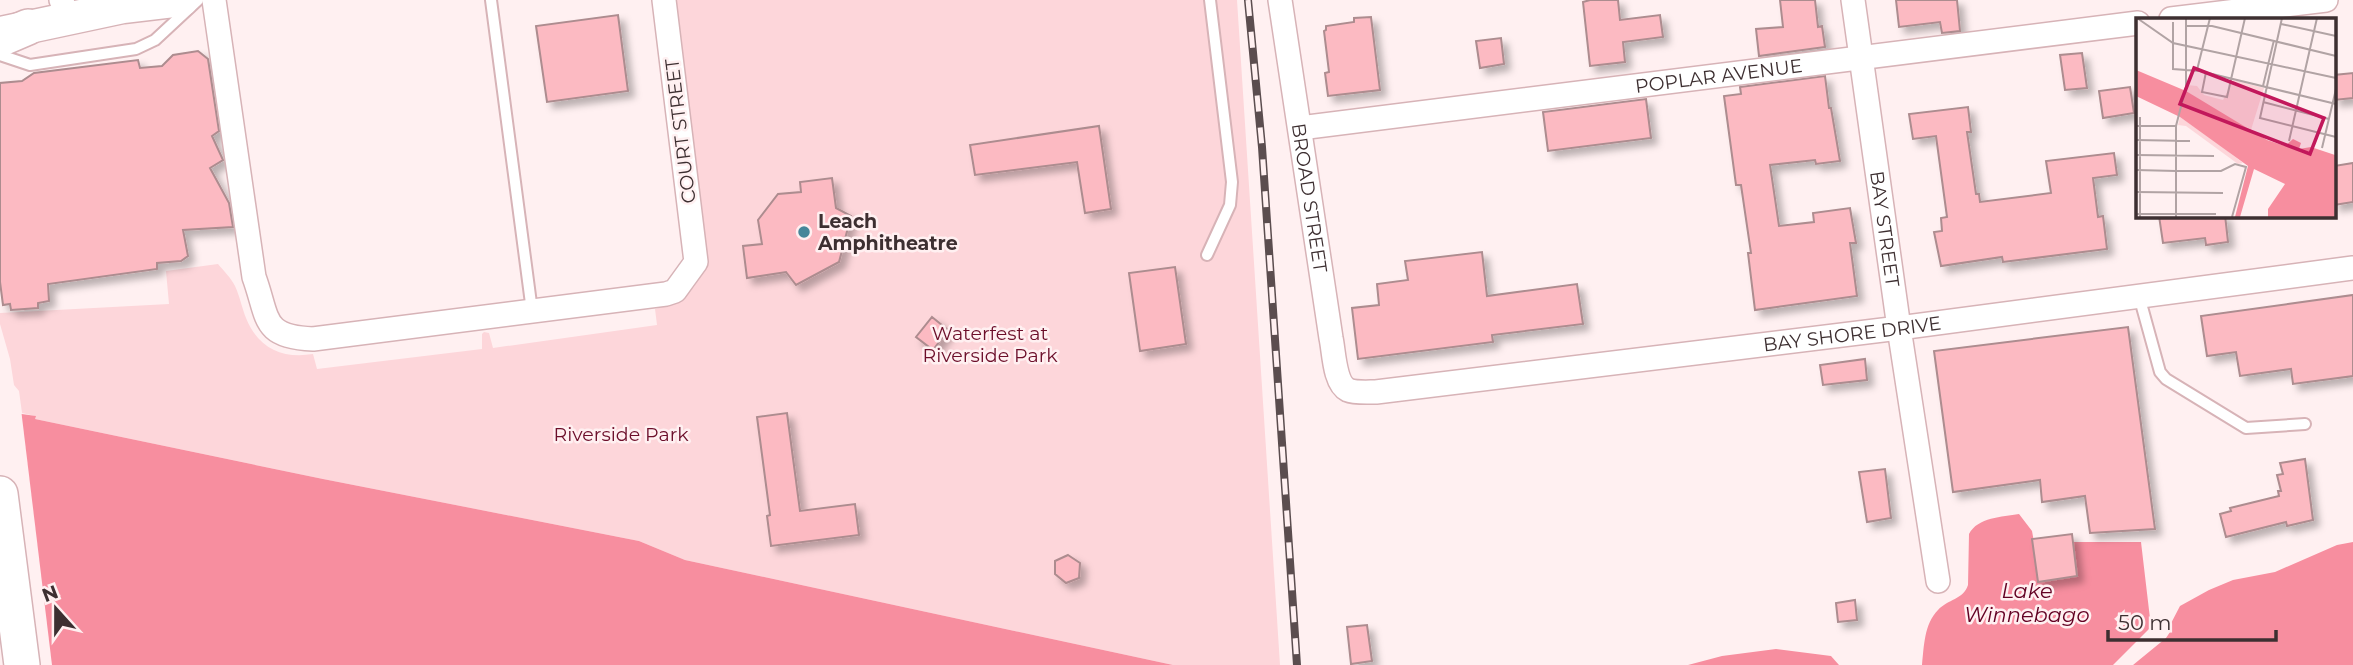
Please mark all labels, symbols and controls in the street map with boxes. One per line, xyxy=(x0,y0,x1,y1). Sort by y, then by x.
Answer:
inset map xyxy=(2136,18,2336,217)
street label: POPLAR AVENUE xyxy=(1634,54,1804,98)
street label: COURT STREET xyxy=(660,57,701,205)
street label: BROAD STREET xyxy=(1287,122,1332,274)
street label: BAY STREET xyxy=(1865,170,1904,288)
place label: Leach Amphitheatre xyxy=(817,210,958,255)
marker: Leach Amphitheatre xyxy=(796,224,812,240)
street label: BAY SHORE DRIVE xyxy=(1762,312,1943,357)
park label: Waterfest at Riverside Park xyxy=(922,322,1058,367)
park label: Riverside Park xyxy=(553,423,689,446)
north arrow xyxy=(21,574,91,644)
water label: Lake Winnebago xyxy=(1964,578,2090,627)
text: N xyxy=(39,580,61,607)
scale bar xyxy=(2108,598,2276,642)
text: 50 m xyxy=(2118,610,2172,635)

